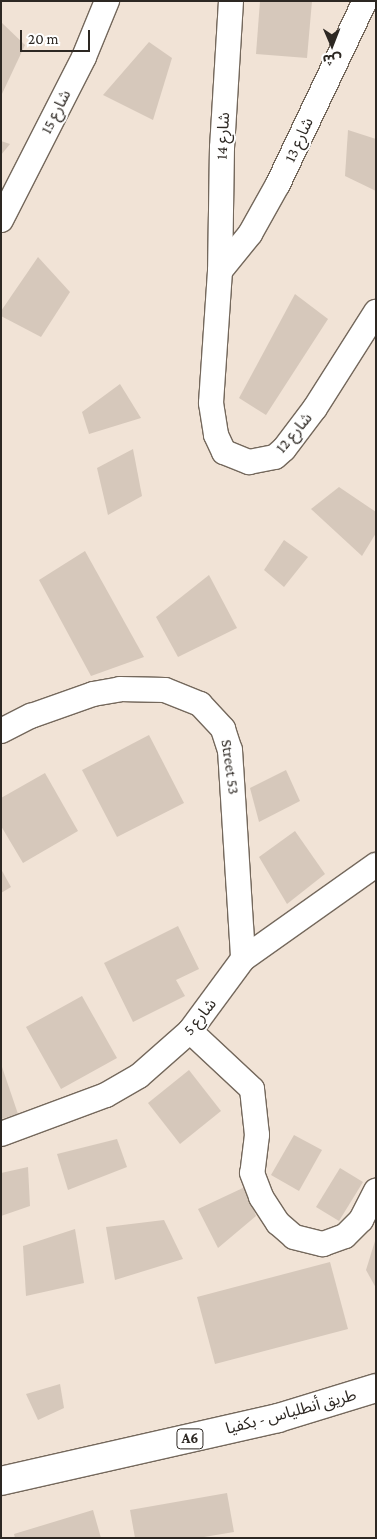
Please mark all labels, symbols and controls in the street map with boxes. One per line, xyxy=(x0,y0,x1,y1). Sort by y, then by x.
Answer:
scale bar xyxy=(22,20,92,52)
north arrow xyxy=(307,20,357,70)
text: 20 m xyxy=(28,31,59,47)
text: ش xyxy=(323,52,342,68)
street label: شارع 15 xyxy=(37,87,75,137)
street label: شارع 14 xyxy=(212,112,234,160)
street label: شارع 13 xyxy=(280,115,318,165)
street label: شارع 12 xyxy=(272,409,316,457)
street label: Street 53 xyxy=(217,738,243,796)
street label: شارع 5 xyxy=(179,995,221,1039)
street label: طريق أنطلياس - بكفيا xyxy=(224,1385,358,1439)
road number: A6 xyxy=(176,1426,204,1452)

